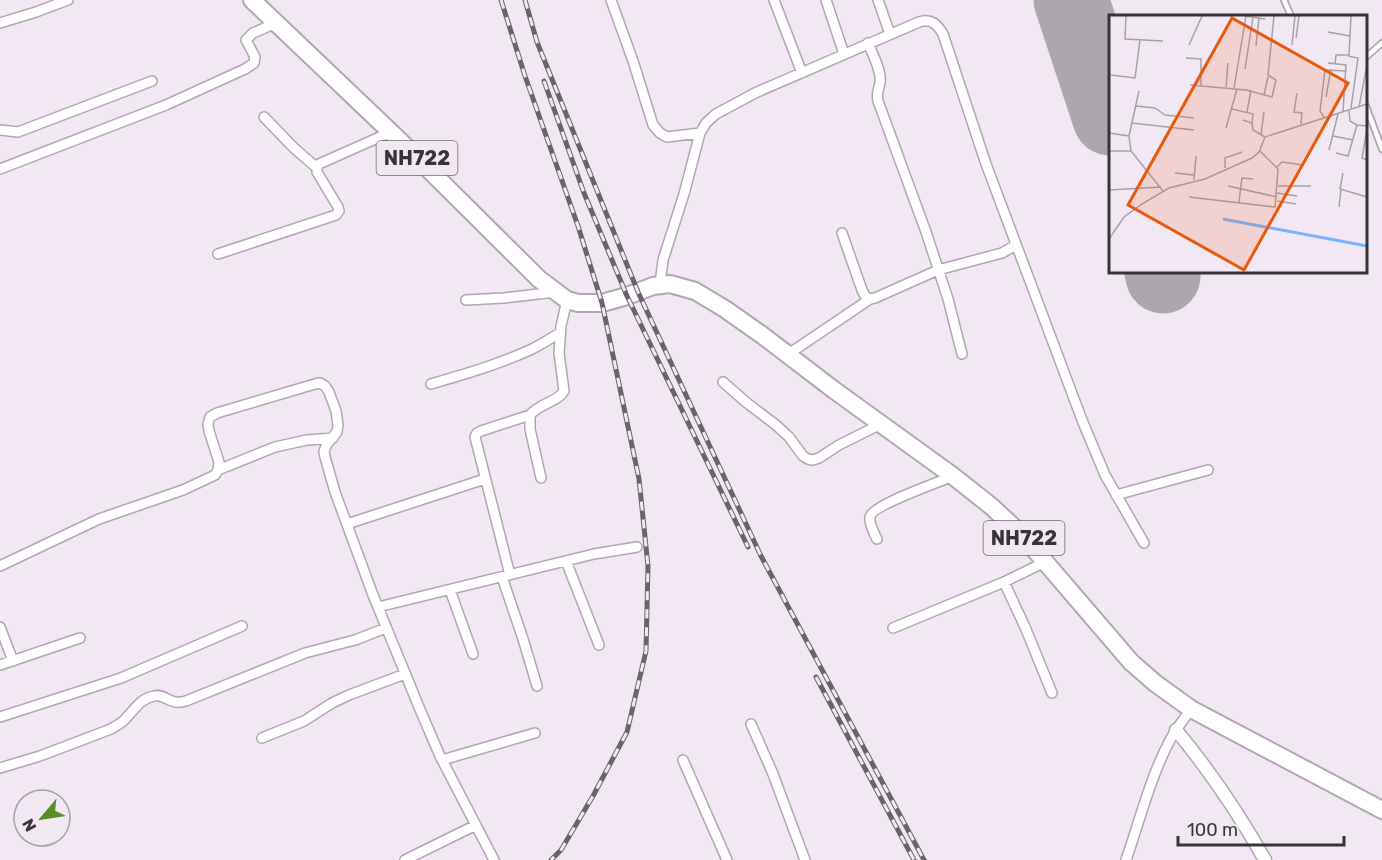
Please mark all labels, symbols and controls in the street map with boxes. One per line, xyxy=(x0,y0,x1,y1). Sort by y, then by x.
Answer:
inset map xyxy=(1109,15,1367,273)
road number: NH722 xyxy=(376,141,458,175)
road number: NH722 xyxy=(984,521,1064,555)
north arrow xyxy=(12,788,72,848)
scale bar xyxy=(1178,809,1344,847)
text: N xyxy=(18,815,40,835)
text: 100 m xyxy=(1187,819,1238,841)

